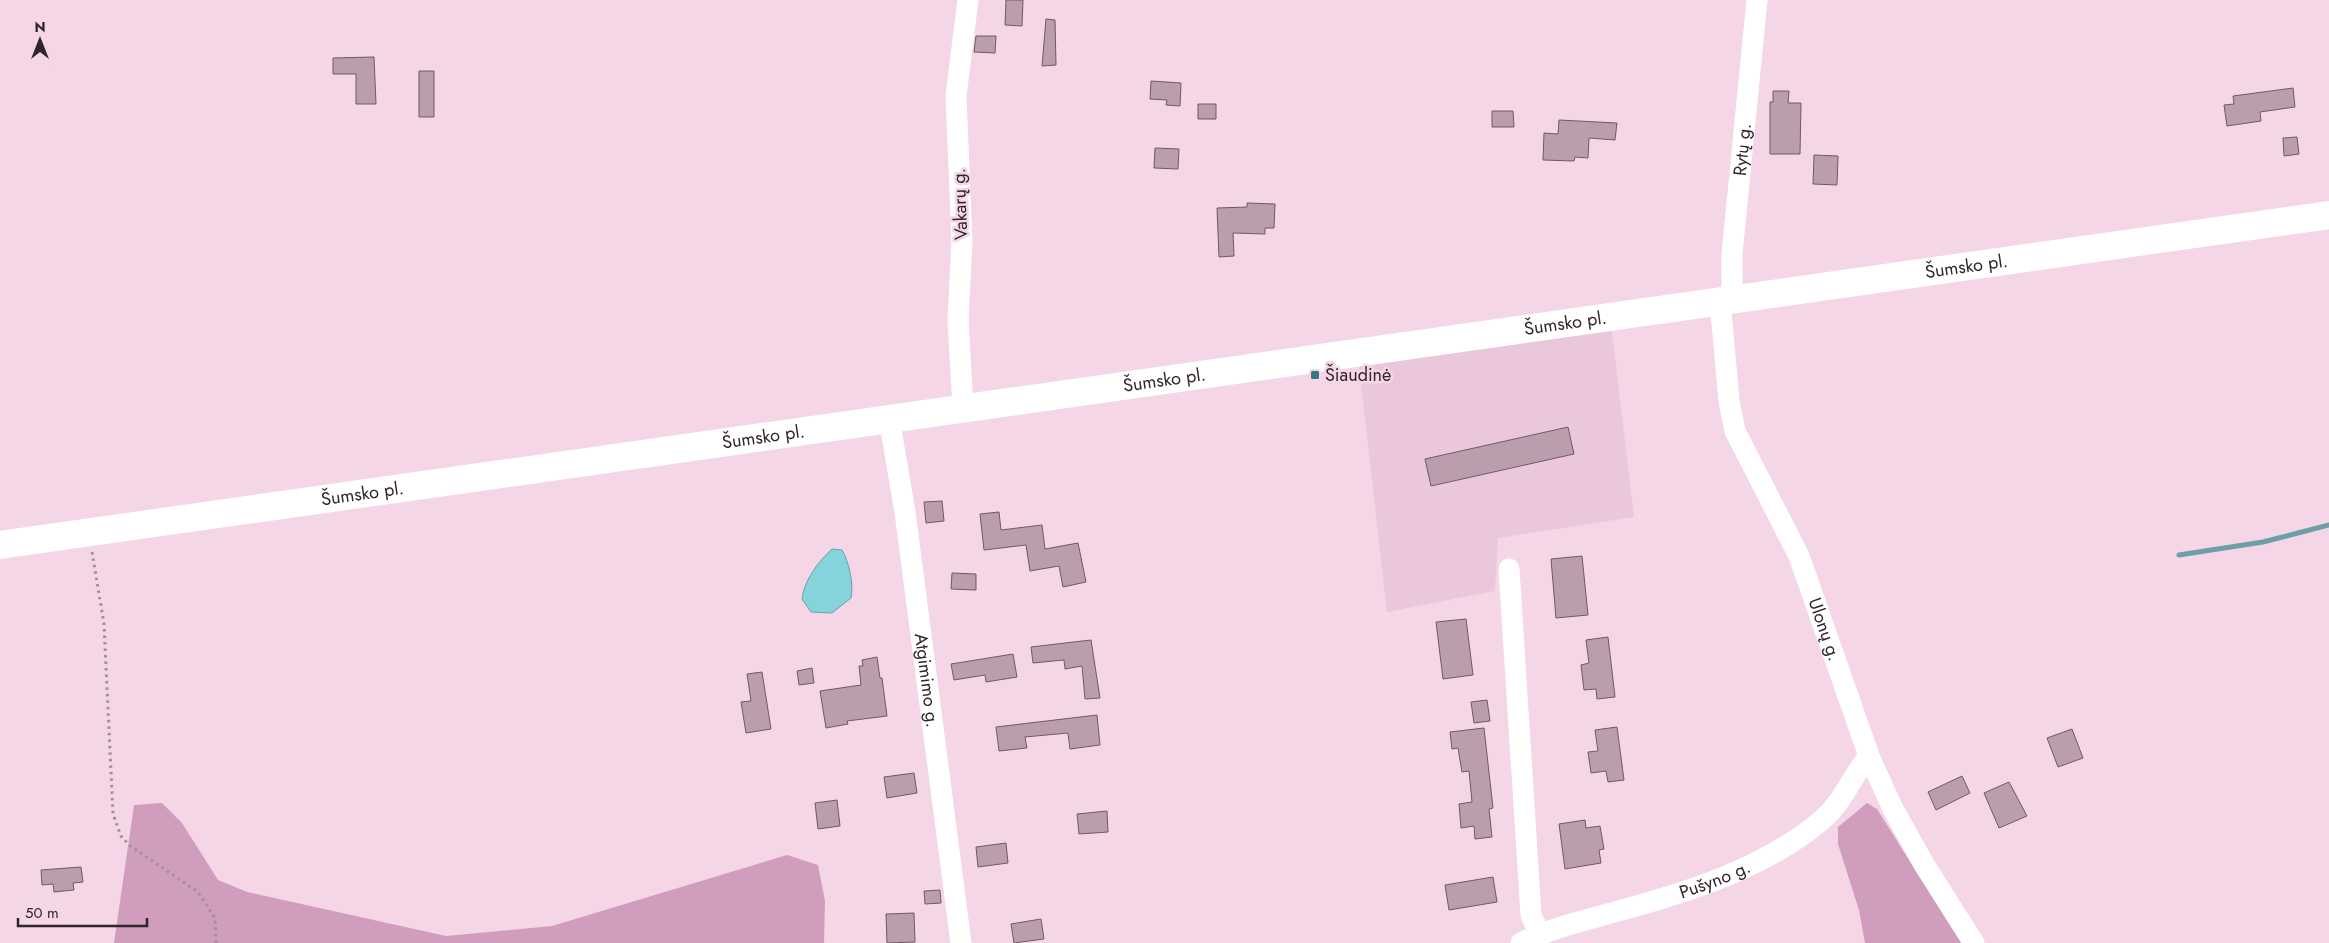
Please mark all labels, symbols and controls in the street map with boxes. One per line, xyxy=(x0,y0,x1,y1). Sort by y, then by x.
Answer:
north arrow xyxy=(15,15,65,65)
text: N xyxy=(34,17,46,37)
street label: Rytų g. xyxy=(1727,122,1758,177)
street label: Vakarų g. xyxy=(946,168,974,240)
street label: Šumsko pl. xyxy=(1923,248,2009,285)
street label: Šumsko pl. xyxy=(1522,304,1608,342)
street label: Šumsko pl. xyxy=(1121,361,1207,399)
place label: Šiaudinė xyxy=(1325,362,1391,388)
marker: Šiaudinė xyxy=(1309,369,1321,381)
street label: Šumsko pl. xyxy=(720,418,806,456)
street label: Šumsko pl. xyxy=(319,475,405,512)
street label: Ulonų g. xyxy=(1802,594,1848,664)
street label: Atgimimo g. xyxy=(908,632,946,729)
street label: Pušyno g. xyxy=(1676,854,1755,905)
scale bar xyxy=(18,896,146,928)
text: 50 m xyxy=(25,902,59,924)

